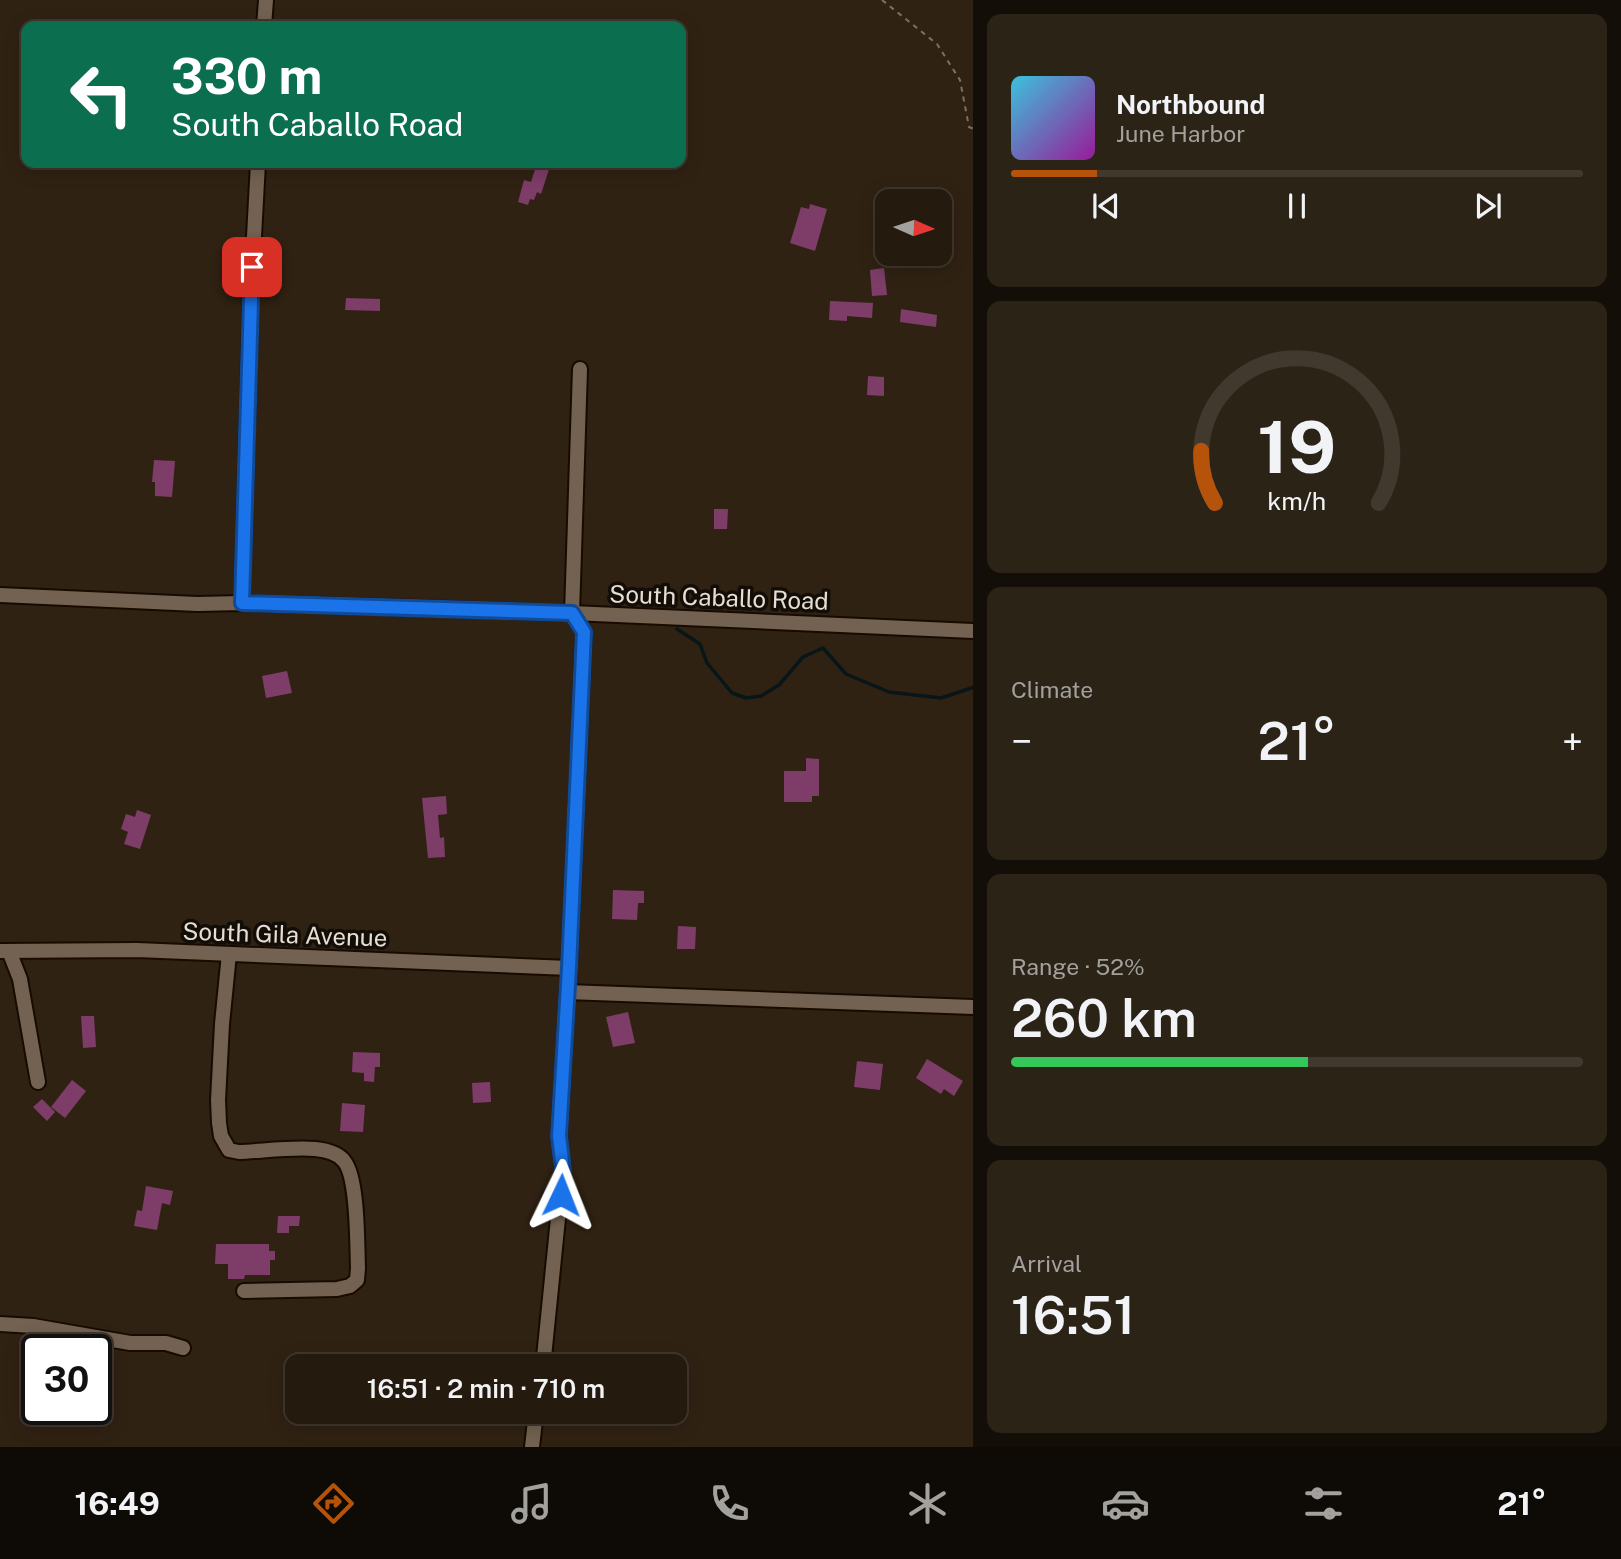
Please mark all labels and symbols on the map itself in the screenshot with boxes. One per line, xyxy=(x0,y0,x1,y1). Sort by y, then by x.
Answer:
north arrow xyxy=(875,189,952,266)
pin xyxy=(222,237,282,297)
street label: South Caballo Road xyxy=(609,579,829,615)
street label: South Gila Avenue xyxy=(182,916,388,952)
position arrow xyxy=(524,1158,598,1232)
speed limit sign: 30 xyxy=(21,1334,112,1425)

